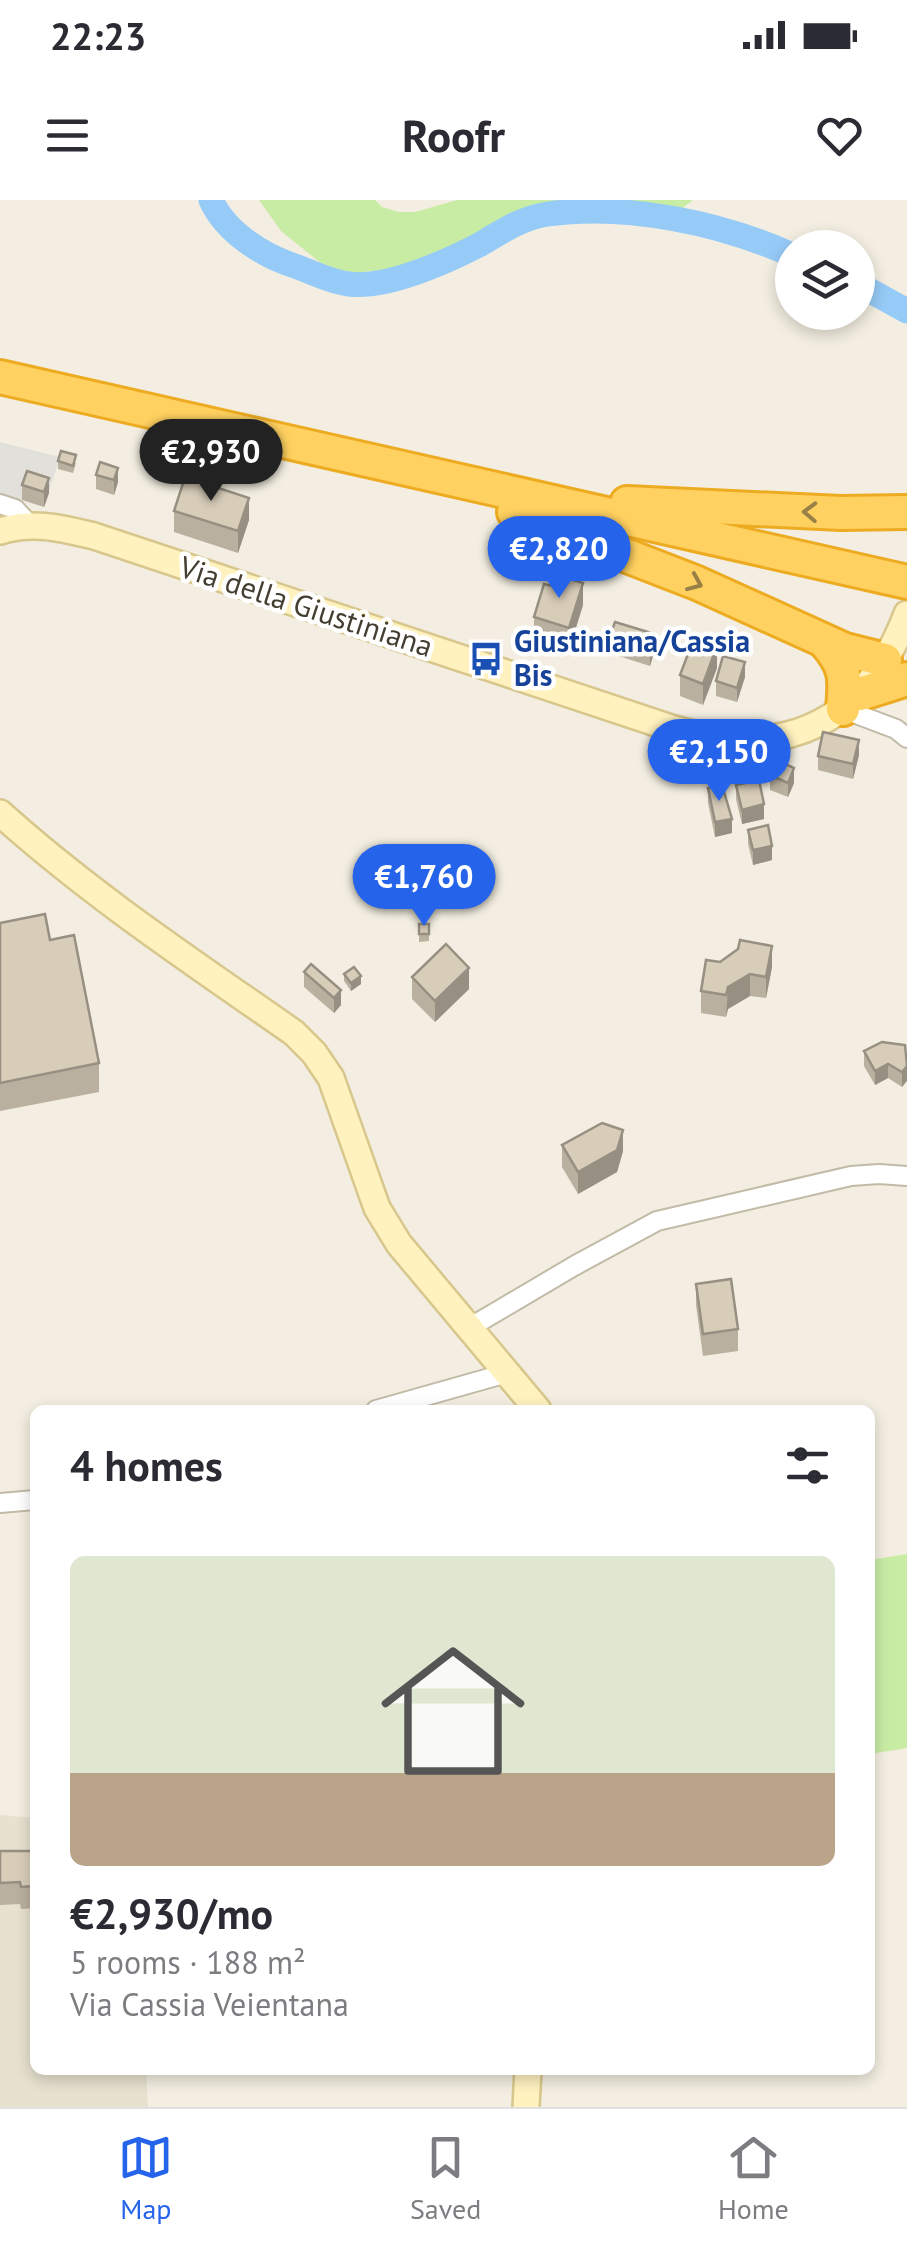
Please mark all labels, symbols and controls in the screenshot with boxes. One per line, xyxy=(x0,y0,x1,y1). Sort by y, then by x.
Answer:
text: 22:23 xyxy=(50,11,146,60)
text: Roofr xyxy=(402,106,505,164)
icon: menu xyxy=(40,108,95,163)
icon: heart xyxy=(812,108,867,163)
map controls xyxy=(775,230,875,330)
button: layers xyxy=(775,230,875,330)
pin: €2,930 xyxy=(130,419,292,504)
text: €2,930 xyxy=(162,430,260,472)
one-way arrow xyxy=(801,501,817,522)
pin: €2,820 xyxy=(478,516,640,601)
text: €2,820 xyxy=(510,527,608,569)
street label: Via della Giustiniana xyxy=(174,546,438,665)
one-way arrow xyxy=(685,571,703,591)
place label: Giustiniana/Cassia Bis xyxy=(514,621,750,694)
bus stop icon: Giustiniana/Cassia Bis xyxy=(467,640,505,678)
pin: €2,150 xyxy=(638,719,800,804)
text: €2,150 xyxy=(670,730,768,772)
pin: €1,760 xyxy=(343,844,505,929)
text: €1,760 xyxy=(375,855,473,897)
text: 4 homes xyxy=(70,1438,223,1493)
icon: filters xyxy=(780,1438,835,1493)
icon: home xyxy=(363,1621,543,1801)
text: €2,930/mo xyxy=(70,1886,273,1941)
text: 5 rooms · 188 m² xyxy=(70,1941,306,1983)
text: Via Cassia Veientana xyxy=(70,1983,349,2025)
tab: Map xyxy=(118,2130,173,2227)
tab: Saved xyxy=(410,2130,481,2227)
tab: Home xyxy=(718,2130,789,2227)

